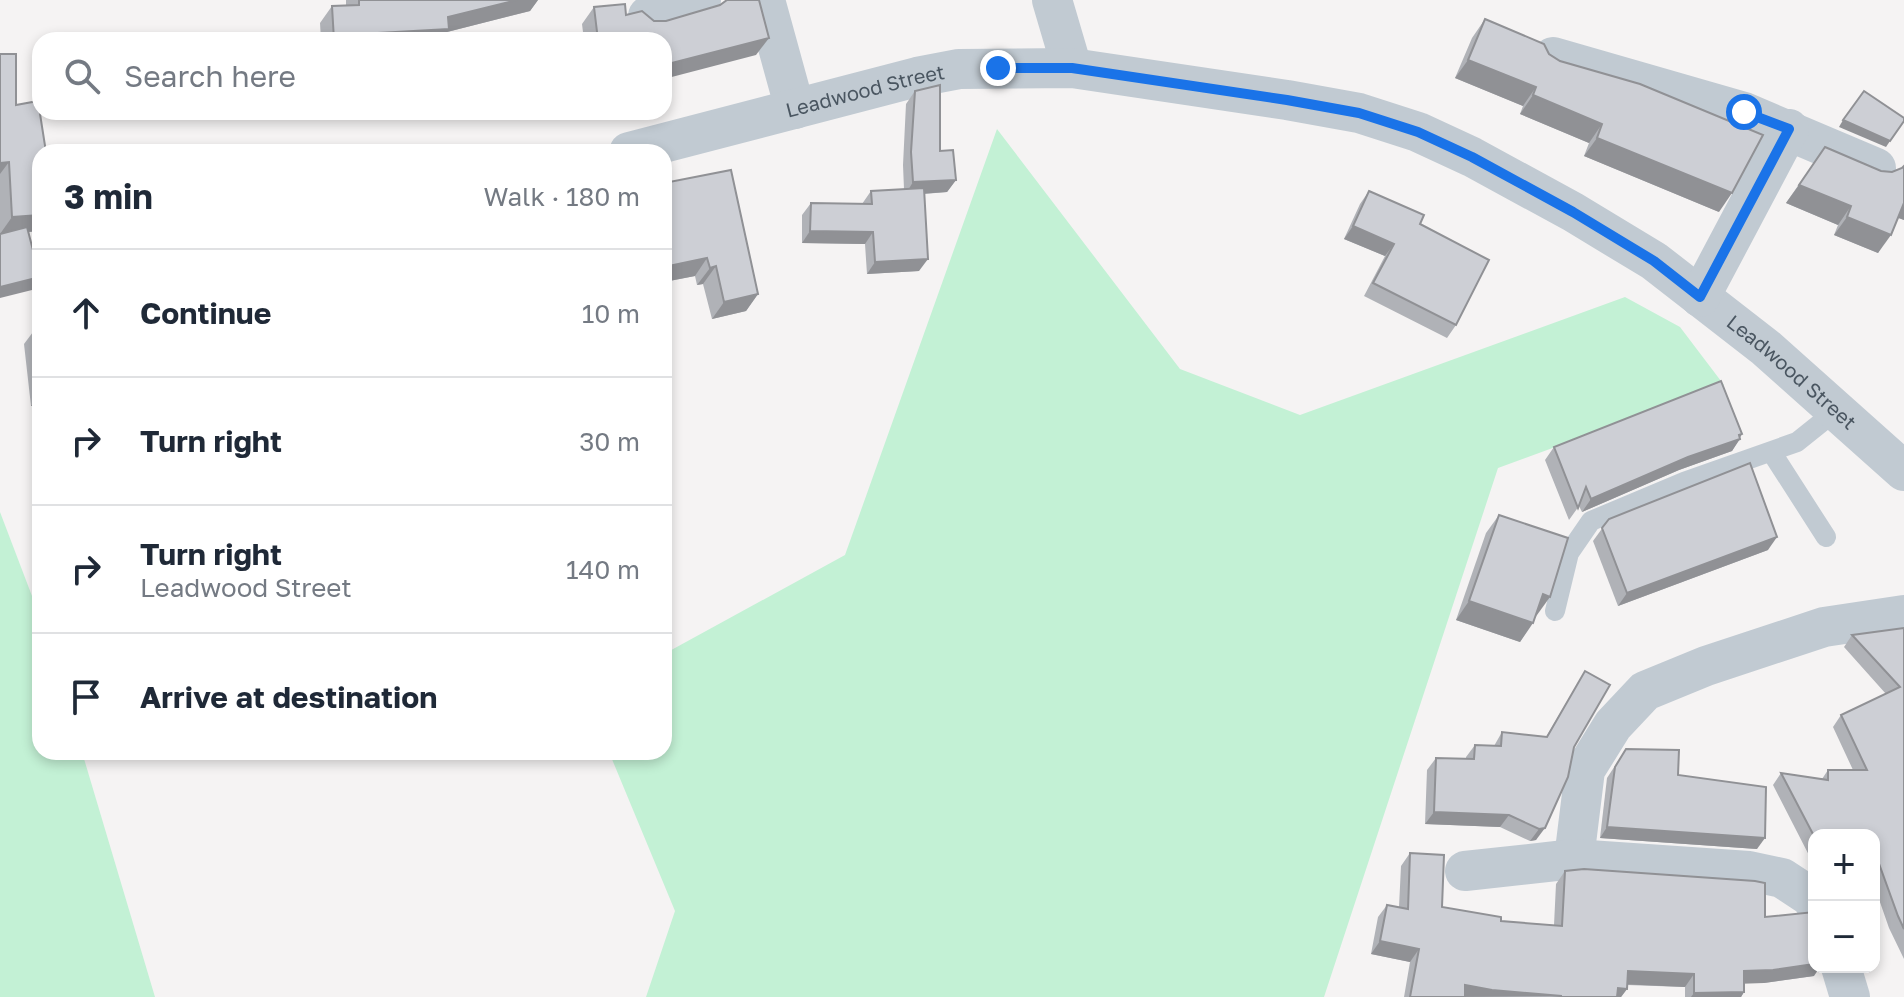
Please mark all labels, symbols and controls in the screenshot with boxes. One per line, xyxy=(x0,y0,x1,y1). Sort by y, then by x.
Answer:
search box xyxy=(32,32,672,120)
route end xyxy=(980,50,1016,86)
icon: search xyxy=(60,54,104,98)
text: Search here xyxy=(124,58,296,94)
street label: Leadwood Street xyxy=(783,59,946,122)
route start xyxy=(1726,94,1762,130)
text: 3 min xyxy=(64,176,153,216)
text: Walk · 180 m xyxy=(483,181,640,212)
icon: ahead xyxy=(64,291,108,335)
text: Continue xyxy=(140,295,271,331)
text: 10 m xyxy=(582,298,640,329)
street label: Leadwood Street xyxy=(1723,309,1862,434)
icon: right xyxy=(64,419,108,463)
text: Turn right xyxy=(140,423,282,459)
text: 30 m xyxy=(579,426,640,457)
text: Turn right xyxy=(140,536,282,572)
icon: right xyxy=(64,547,108,591)
text: 140 m xyxy=(566,554,640,585)
text: Leadwood Street xyxy=(140,572,352,603)
icon: arrive xyxy=(64,675,108,719)
text: Arrive at destination xyxy=(140,679,437,715)
map controls xyxy=(1808,829,1880,973)
button: + xyxy=(1808,829,1880,901)
button: − xyxy=(1808,901,1880,973)

